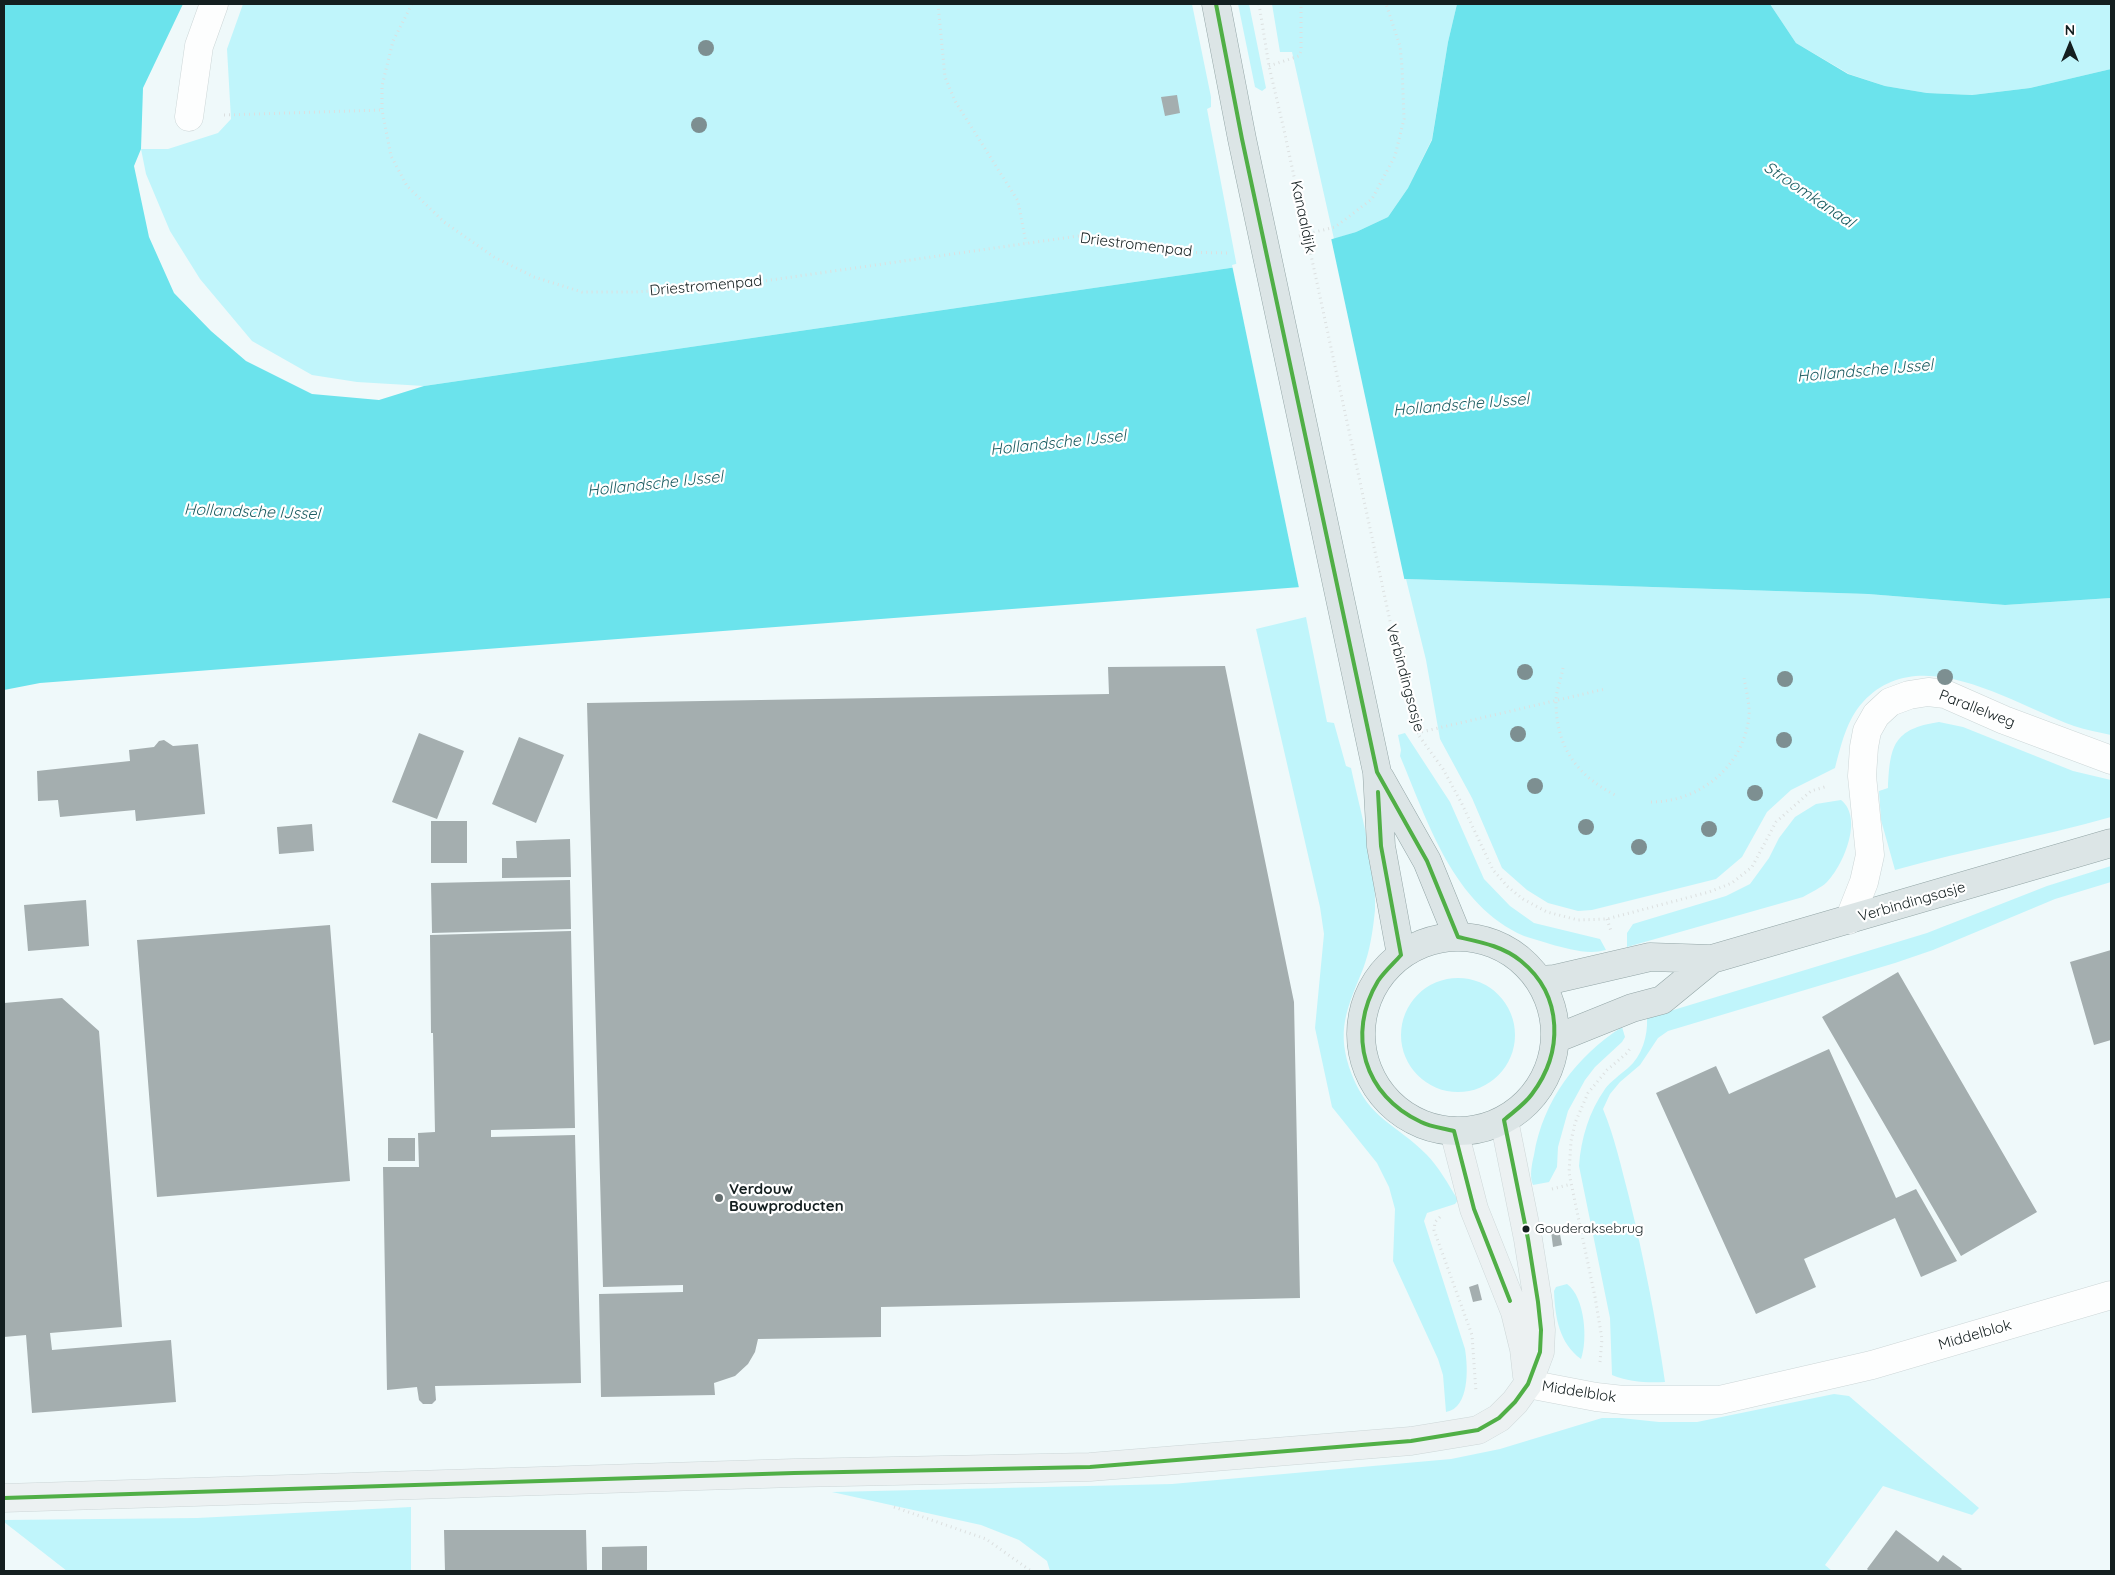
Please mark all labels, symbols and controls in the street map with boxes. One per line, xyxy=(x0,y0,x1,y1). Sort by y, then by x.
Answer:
north arrow xyxy=(2045,20,2095,70)
text: N xyxy=(2065,21,2075,39)
water label: Stroomkanaal xyxy=(1760,158,1858,232)
street label: Kanaaldijk xyxy=(1287,179,1319,255)
street label: Driestromenpad xyxy=(1079,229,1193,261)
street label: Driestromenpad xyxy=(649,272,763,300)
water label: Hollandsche IJssel xyxy=(1796,355,1934,387)
water label: Hollandsche IJssel xyxy=(1392,389,1530,421)
water label: Hollandsche IJssel xyxy=(989,426,1127,460)
water label: Hollandsche IJssel xyxy=(586,467,724,501)
water label: Hollandsche IJssel xyxy=(184,500,320,524)
street label: Verbindingsasje xyxy=(1382,622,1428,734)
street label: Parallelweg xyxy=(1936,686,2018,732)
street label: Verbindingsasje xyxy=(1856,878,1968,926)
place label: Verdouw Bouwproducten xyxy=(729,1180,844,1215)
marker: Verdouw Bouwproducten xyxy=(713,1192,725,1204)
place label: Gouderaksebrug xyxy=(1535,1221,1644,1237)
marker: Gouderaksebrug xyxy=(1521,1224,1531,1234)
street label: Middelblok xyxy=(1936,1316,2014,1354)
street label: Middelblok xyxy=(1540,1377,1618,1407)

